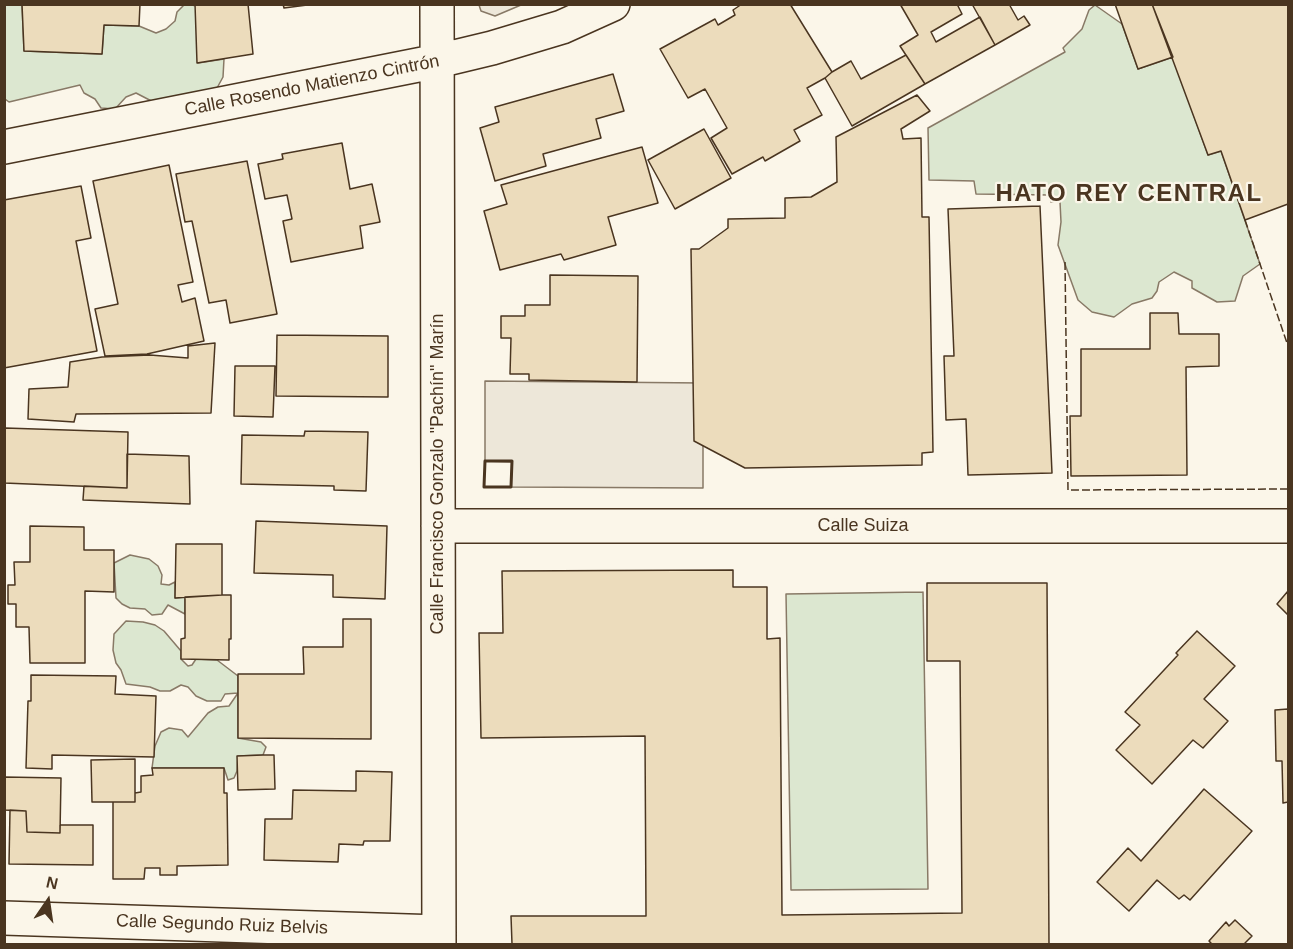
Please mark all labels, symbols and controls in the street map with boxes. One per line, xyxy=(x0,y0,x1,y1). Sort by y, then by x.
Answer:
street label: Calle Rosendo Matienzo Cintrón xyxy=(183,51,441,121)
district label: HATO REY CENTRAL xyxy=(995,180,1263,208)
street label: Calle Francisco Gonzalo "Pachín" Marín xyxy=(427,314,449,634)
street label: Calle Suiza xyxy=(817,515,909,537)
north arrow xyxy=(18,871,78,931)
text: N xyxy=(45,873,60,893)
street label: Calle Segundo Ruiz Belvis xyxy=(116,911,328,939)

